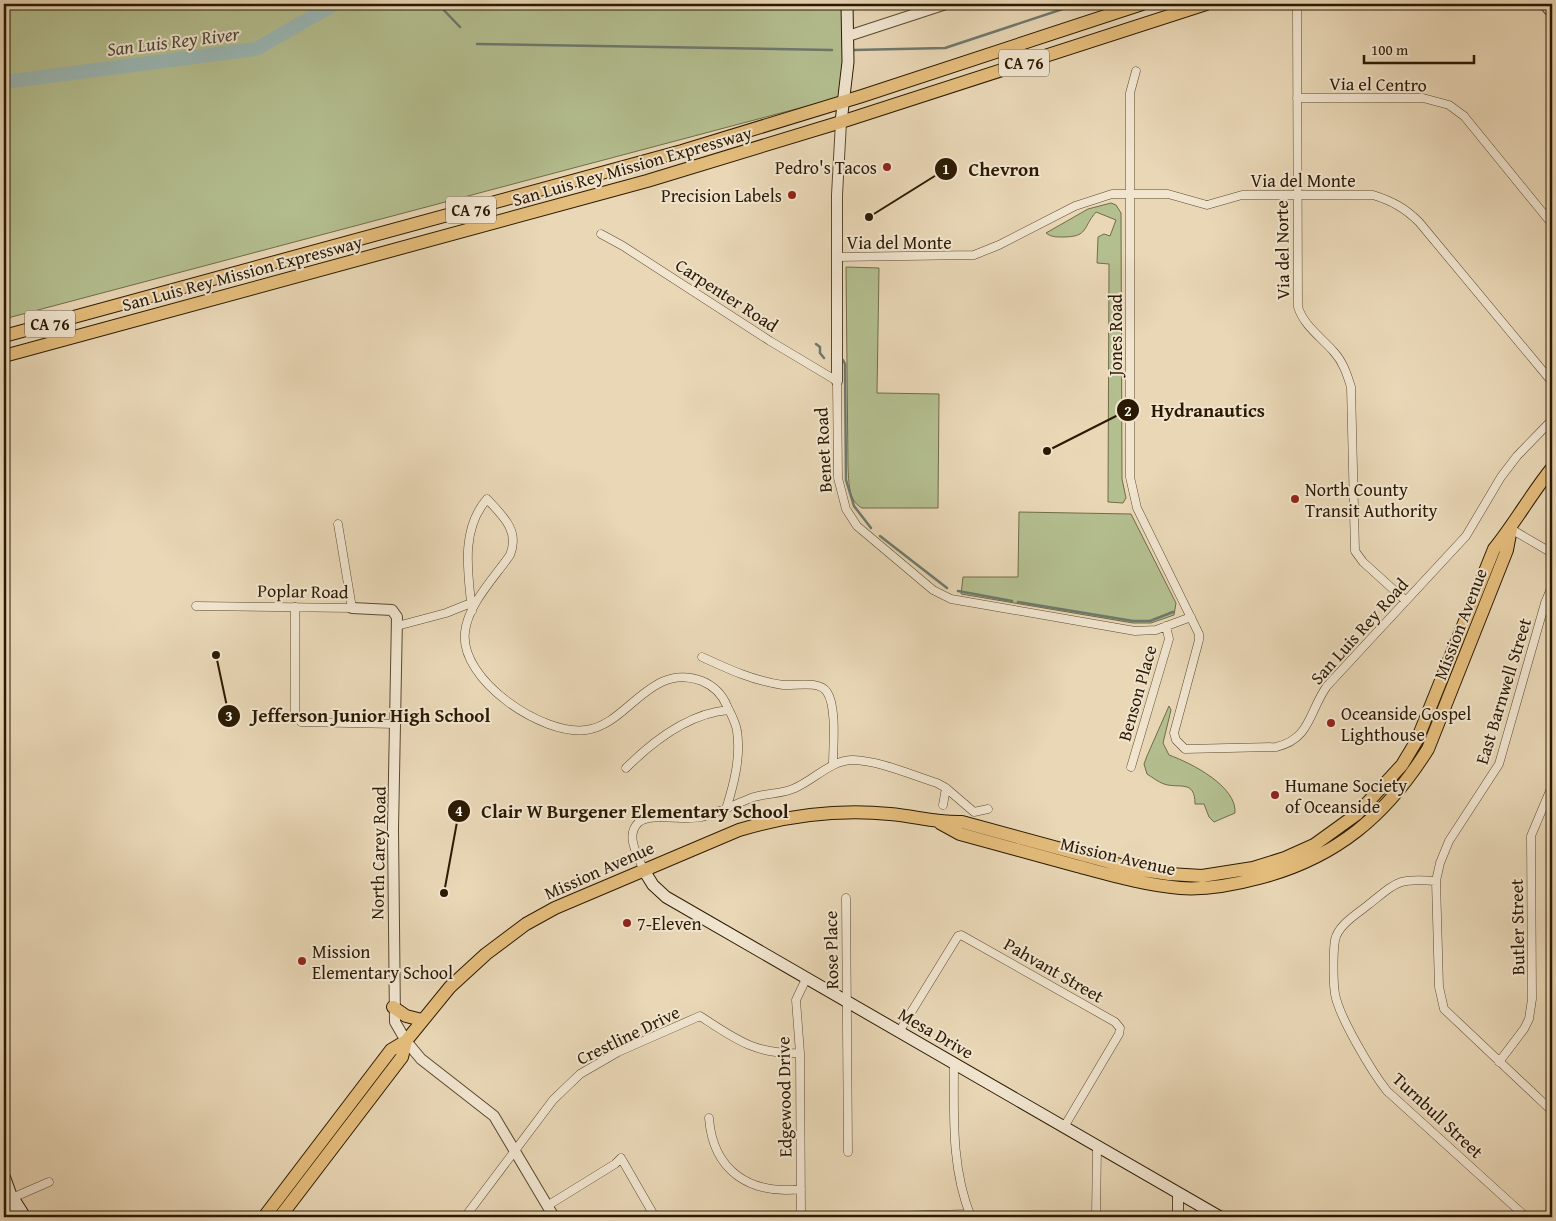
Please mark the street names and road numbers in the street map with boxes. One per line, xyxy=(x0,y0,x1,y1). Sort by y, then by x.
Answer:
road number: CA 76 xyxy=(999,49,1049,76)
street label: Via el Centro xyxy=(1329,70,1427,98)
street label: San Luis Rey Mission Expressway xyxy=(509,119,755,213)
street label: Via del Monte xyxy=(1250,167,1356,194)
road number: CA 76 xyxy=(446,196,496,224)
street label: Via del Norte xyxy=(1268,200,1296,300)
street label: San Luis Rey Mission Expressway xyxy=(119,228,365,318)
street label: Via del Monte xyxy=(846,229,952,256)
street label: Carpenter Road xyxy=(670,252,784,339)
street label: Jones Road xyxy=(1102,294,1129,378)
road number: CA 76 xyxy=(25,310,75,338)
street label: Benet Road xyxy=(807,406,839,493)
street label: Mission Avenue xyxy=(1426,564,1494,684)
street label: San Luis Rey Road xyxy=(1304,571,1415,690)
street label: Poplar Road xyxy=(257,577,349,605)
street label: East Barnwell Street xyxy=(1468,614,1538,768)
street label: Benson Place xyxy=(1110,642,1164,744)
street label: North Carey Road xyxy=(363,786,393,920)
street label: Mission Avenue xyxy=(1058,830,1178,882)
street label: Mission Avenue xyxy=(540,834,658,906)
street label: Butler Street xyxy=(1503,878,1531,976)
street label: Rose Place xyxy=(817,910,845,990)
street label: Pahvant Street xyxy=(999,930,1110,1010)
street label: Crestline Drive xyxy=(572,998,684,1072)
street label: Mesa Drive xyxy=(893,1001,979,1065)
street label: Edgewood Drive xyxy=(769,1036,799,1158)
street label: Turnbull Street xyxy=(1386,1066,1490,1165)

